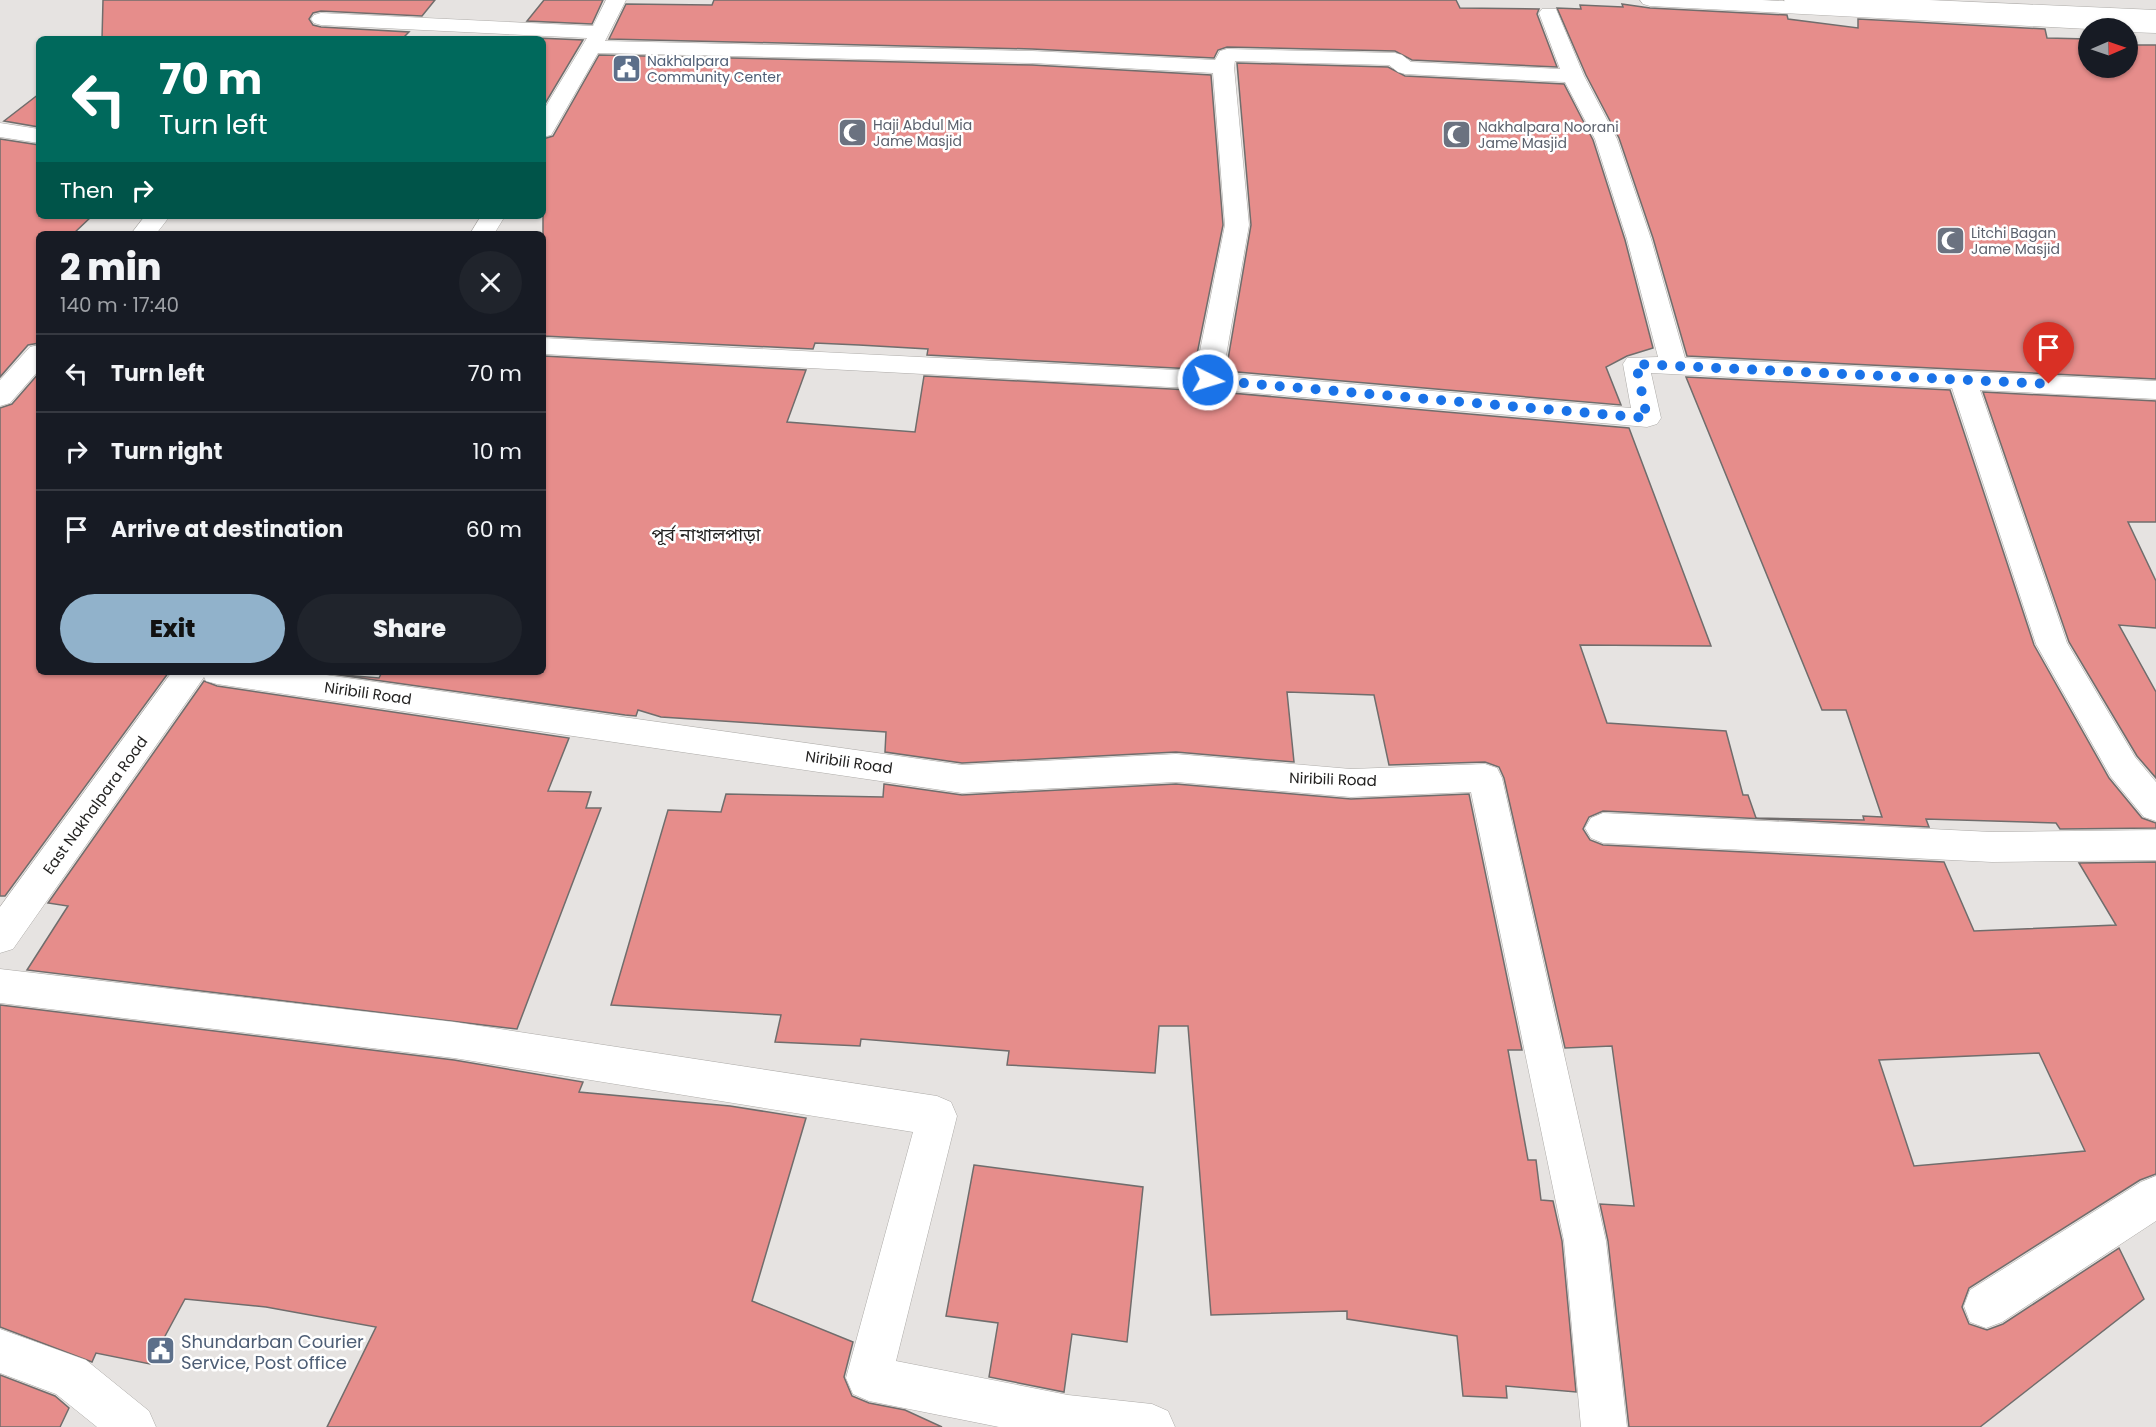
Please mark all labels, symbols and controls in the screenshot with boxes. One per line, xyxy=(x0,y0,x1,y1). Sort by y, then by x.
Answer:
north arrow xyxy=(2078,18,2138,78)
map controls xyxy=(2078,18,2138,78)
text: 70 m xyxy=(159,50,262,109)
place label: Nakhalpara Community Center xyxy=(647,51,781,87)
public building icon: Nakhalpara Community Center xyxy=(610,53,642,85)
icon: left xyxy=(60,60,138,138)
text: Turn left xyxy=(159,106,268,143)
place label: Haji Abdul Mia Jame Masjid xyxy=(873,115,972,151)
mosque icon: Haji Abdul Mia Jame Masjid xyxy=(836,117,868,149)
place label: Nakhalpara Noorani Jame Masjid xyxy=(1478,117,1619,153)
mosque icon: Nakhalpara Noorani Jame Masjid xyxy=(1441,119,1473,151)
icon: right xyxy=(126,174,159,207)
text: Then xyxy=(60,175,114,206)
place label: Litchi Bagan Jame Masjid xyxy=(1971,223,2060,259)
mosque icon: Litchi Bagan Jame Masjid xyxy=(1934,225,1966,257)
text: 2 min xyxy=(60,242,162,293)
button: close xyxy=(459,251,522,314)
text: 140 m · 17:40 xyxy=(60,291,179,319)
pin xyxy=(2023,322,2074,384)
icon: arrive xyxy=(2032,331,2065,364)
position arrow xyxy=(1176,348,1240,412)
icon: left xyxy=(60,357,93,390)
text: Turn left xyxy=(111,358,205,389)
text: 70 m xyxy=(468,358,522,389)
icon: right xyxy=(60,435,93,468)
text: Turn right xyxy=(111,436,222,467)
text: 10 m xyxy=(473,436,522,467)
icon: arrive xyxy=(60,513,93,546)
text: Arrive at destination xyxy=(111,514,343,545)
text: 60 m xyxy=(466,514,522,545)
district label: পূর্ব নাখালপাড়া xyxy=(651,522,761,547)
button: Exit xyxy=(60,594,285,663)
button: Share xyxy=(297,594,522,663)
street label: Niribili Road xyxy=(323,676,413,710)
street label: East Nakhalpara Road xyxy=(38,732,152,878)
street label: Niribili Road xyxy=(804,745,894,779)
street label: Niribili Road xyxy=(1289,767,1377,791)
place label: Shundarban Courier Service, Post office xyxy=(181,1329,364,1375)
public building icon: Shundarban Courier Service, Post office xyxy=(144,1335,176,1367)

